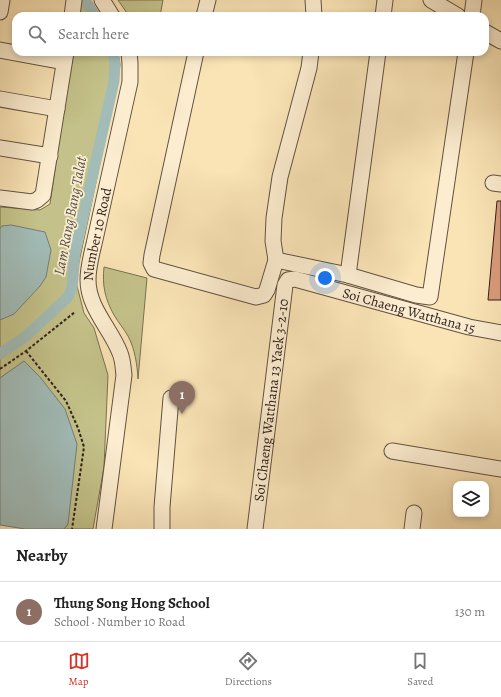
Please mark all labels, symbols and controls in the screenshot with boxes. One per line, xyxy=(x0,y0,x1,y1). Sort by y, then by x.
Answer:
search box xyxy=(12,12,489,56)
icon: search xyxy=(26,23,48,45)
text: Search here xyxy=(58,24,129,44)
water label: Lam Rang Bang Talat xyxy=(49,154,91,277)
street label: Number 10 Road xyxy=(79,185,116,281)
your location xyxy=(315,268,335,288)
street label: Soi Chaeng Watthana 15 xyxy=(340,284,477,338)
street label: Soi Chaeng Watthana 13 Yaek 3-2-10 xyxy=(249,298,293,503)
pin: 1 xyxy=(169,381,195,414)
map controls xyxy=(453,481,489,517)
button: layers xyxy=(453,481,489,517)
text: Nearby xyxy=(16,544,67,567)
text: Thung Song Hong School xyxy=(54,593,210,613)
text: 1 xyxy=(27,603,31,620)
text: 130 m xyxy=(455,603,485,620)
text: School · Number 10 Road xyxy=(54,613,185,630)
tab: Map xyxy=(68,650,90,689)
tab: Directions xyxy=(225,650,272,689)
tab: Saved xyxy=(407,650,433,689)

